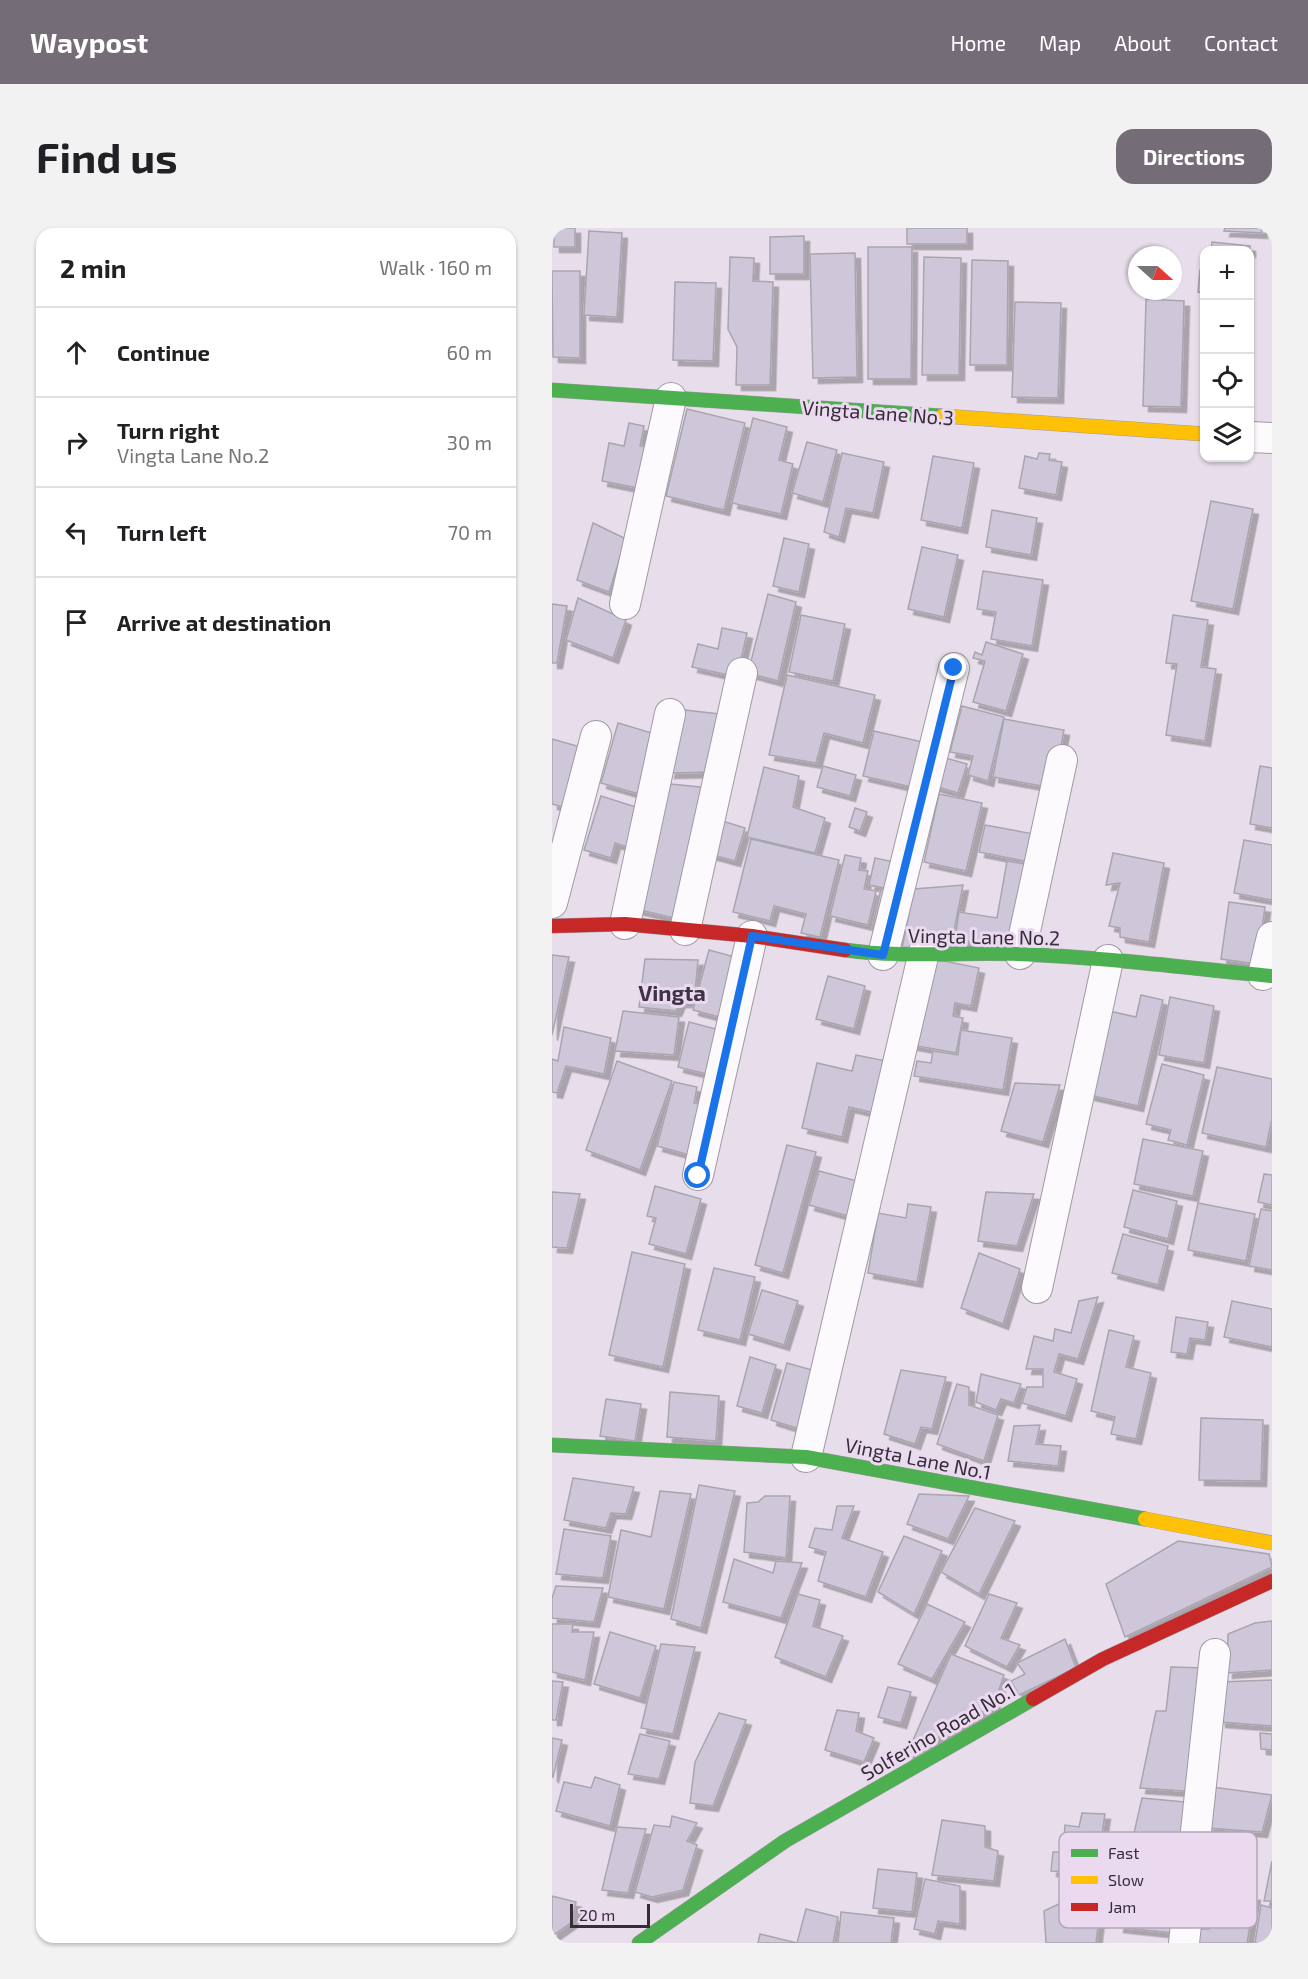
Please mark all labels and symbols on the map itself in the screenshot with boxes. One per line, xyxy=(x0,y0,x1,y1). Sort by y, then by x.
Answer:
north arrow xyxy=(1128,246,1182,300)
street label: Vingta Lane No.3 xyxy=(801,395,955,429)
route end xyxy=(940,654,966,680)
street label: Vingta Lane No.2 xyxy=(908,923,1060,949)
district label: Vingta xyxy=(638,979,706,1005)
route start xyxy=(684,1162,710,1188)
street label: Vingta Lane No.1 xyxy=(843,1432,993,1484)
street label: Solferino Road No.1 xyxy=(856,1677,1020,1785)
legend xyxy=(1059,1832,1257,1928)
text: Fast xyxy=(1108,1843,1139,1862)
text: Slow xyxy=(1108,1870,1144,1889)
text: Jam xyxy=(1108,1897,1136,1916)
scale bar xyxy=(570,1901,650,1928)

